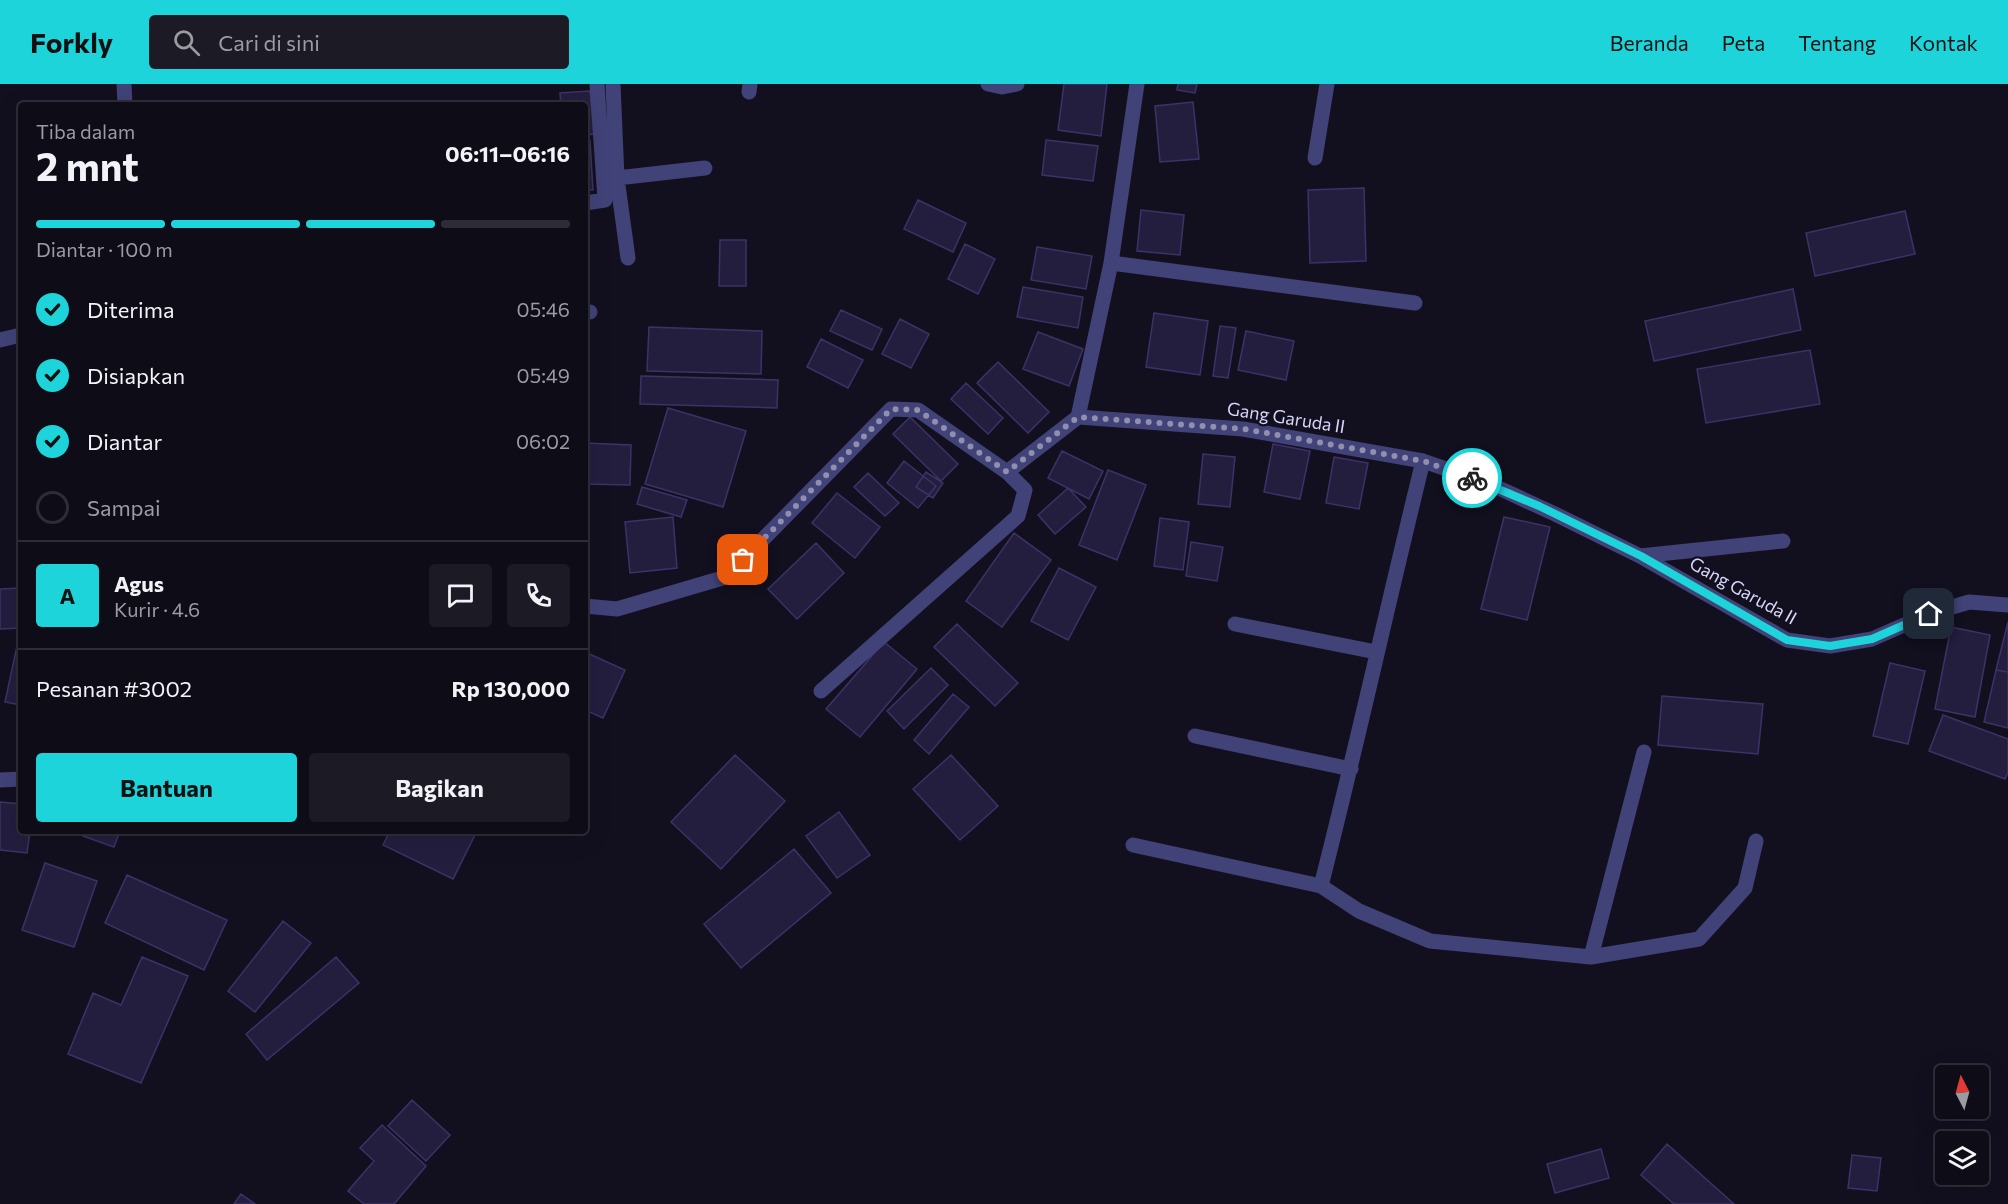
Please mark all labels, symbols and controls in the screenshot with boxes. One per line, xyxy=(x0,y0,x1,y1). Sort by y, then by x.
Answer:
search box xyxy=(149,15,569,69)
text: Forkly xyxy=(30,25,113,59)
icon: search xyxy=(170,26,203,59)
text: Cari di sini xyxy=(218,29,320,56)
text: Beranda xyxy=(1610,30,1689,55)
text: Peta xyxy=(1722,30,1765,55)
text: Tentang xyxy=(1798,30,1876,55)
text: Kontak xyxy=(1909,30,1978,55)
text: Tiba dalam xyxy=(36,119,135,143)
text: 06:11–06:16 xyxy=(445,140,570,167)
text: 2 mnt xyxy=(36,141,139,189)
text: Diantar · 100 m xyxy=(36,237,173,261)
icon: check xyxy=(36,293,69,326)
text: Diterima xyxy=(87,296,174,323)
text: 05:46 xyxy=(517,297,570,321)
icon: check xyxy=(36,359,69,392)
text: Disiapkan xyxy=(87,362,185,389)
text: 05:49 xyxy=(517,363,570,387)
street label: Gang Garuda II xyxy=(1226,397,1347,437)
icon: check xyxy=(36,425,69,458)
text: Diantar xyxy=(87,428,162,455)
text: 06:02 xyxy=(516,429,570,453)
courier xyxy=(1442,448,1502,508)
icon: bike xyxy=(1456,462,1489,495)
text: Sampai xyxy=(87,494,161,521)
pin xyxy=(717,534,768,585)
icon: bag xyxy=(726,543,759,576)
street label: Gang Garuda II xyxy=(1686,552,1801,629)
button: chat xyxy=(429,564,492,627)
button: phone xyxy=(507,564,570,627)
text: Agus xyxy=(114,570,164,597)
text: A xyxy=(60,582,75,609)
pin xyxy=(1903,588,1954,639)
text: Kurir · 4.6 xyxy=(114,597,200,621)
icon: home xyxy=(1912,597,1945,630)
text: Pesanan #3002 xyxy=(36,675,192,702)
text: Rp 130,000 xyxy=(451,675,570,702)
button: Bantuan xyxy=(36,753,297,822)
button: Bagikan xyxy=(309,753,570,822)
north arrow xyxy=(1935,1065,1989,1119)
map controls xyxy=(1935,1065,1989,1185)
button: layers xyxy=(1935,1131,1989,1185)

